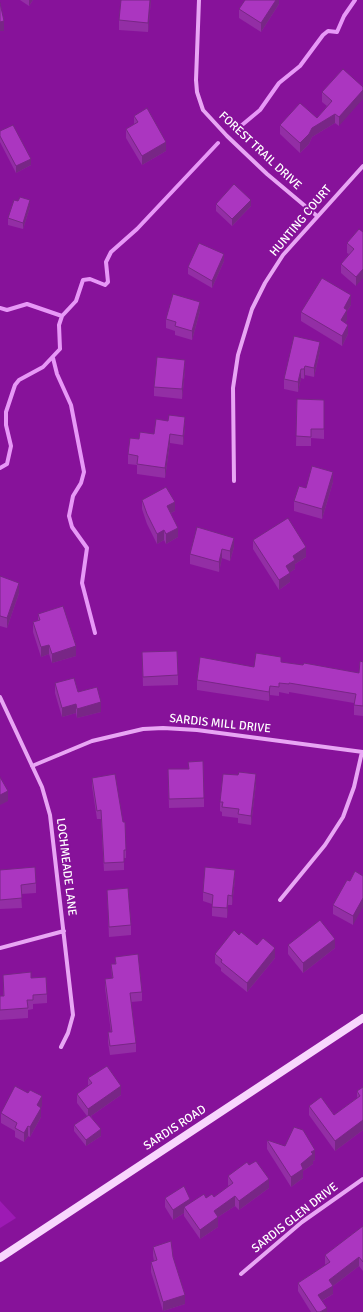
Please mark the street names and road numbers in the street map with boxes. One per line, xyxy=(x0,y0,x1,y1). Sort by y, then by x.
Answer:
street label: FOREST TRAIL DRIVE xyxy=(216,109,304,193)
street label: HUNTING COURT xyxy=(267,183,335,259)
street label: SARDIS MILL DRIVE xyxy=(168,712,272,736)
street label: LOCHMEADE LANE xyxy=(53,817,79,917)
street label: SARDIS ROAD xyxy=(141,1102,209,1154)
street label: SARDIS GLEN DRIVE xyxy=(249,1180,341,1256)

